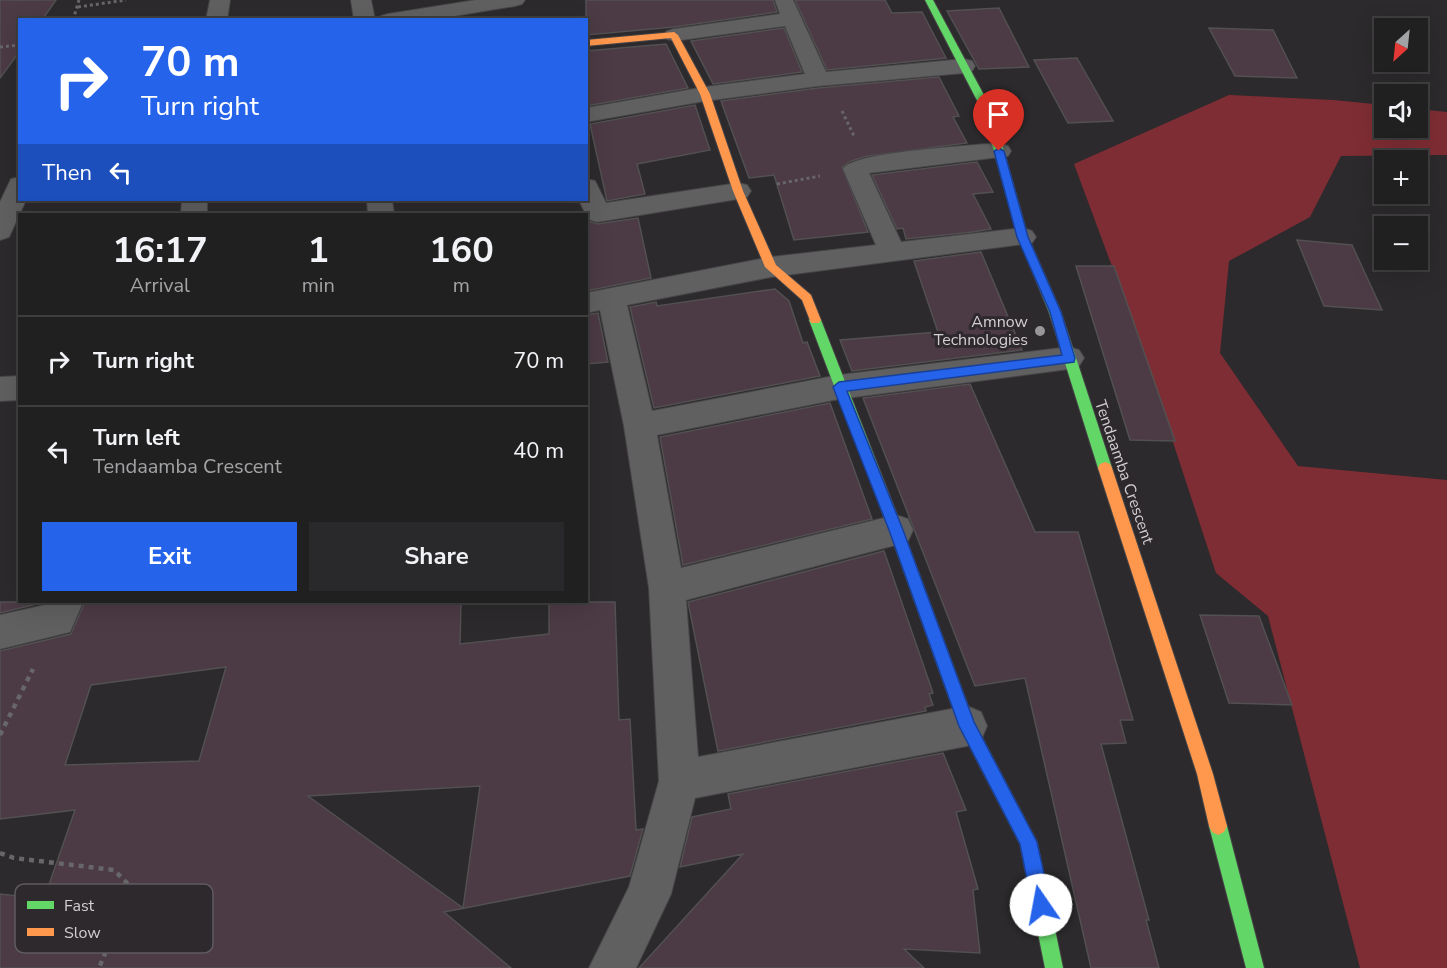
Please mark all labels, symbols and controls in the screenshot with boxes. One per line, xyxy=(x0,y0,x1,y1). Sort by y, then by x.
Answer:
north arrow xyxy=(1374,18,1428,72)
map controls xyxy=(1374,18,1428,270)
text: 70 m xyxy=(141,34,240,91)
icon: right xyxy=(42,42,120,120)
button: sound xyxy=(1374,84,1428,138)
text: Turn right xyxy=(141,88,259,125)
pin xyxy=(973,89,1024,151)
icon: arrive xyxy=(982,98,1015,131)
button: + xyxy=(1374,150,1428,204)
icon: left xyxy=(104,156,137,189)
text: Then xyxy=(42,158,92,188)
button: − xyxy=(1374,216,1428,270)
text: 16:17 xyxy=(112,226,208,275)
text: 1 xyxy=(307,226,329,275)
text: 160 xyxy=(429,226,494,275)
text: Arrival xyxy=(130,272,190,299)
text: min xyxy=(302,272,335,299)
text: m xyxy=(453,272,470,299)
place label: Amnow Technologies xyxy=(934,311,1029,351)
marker: Amnow Technologies xyxy=(1033,324,1047,338)
icon: right xyxy=(42,345,75,378)
text: Turn right xyxy=(93,346,194,376)
text: 70 m xyxy=(513,346,564,376)
street label: Tendaamba Crescent xyxy=(1089,397,1159,547)
text: Turn left xyxy=(93,423,180,453)
icon: left xyxy=(42,435,75,468)
text: 40 m xyxy=(513,436,564,466)
text: Tendaamba Crescent xyxy=(93,453,282,480)
button: Exit xyxy=(42,522,297,591)
button: Share xyxy=(309,522,564,591)
position arrow xyxy=(1009,873,1073,937)
legend xyxy=(15,884,213,953)
text: Fast xyxy=(64,895,95,917)
text: Slow xyxy=(64,922,101,944)

